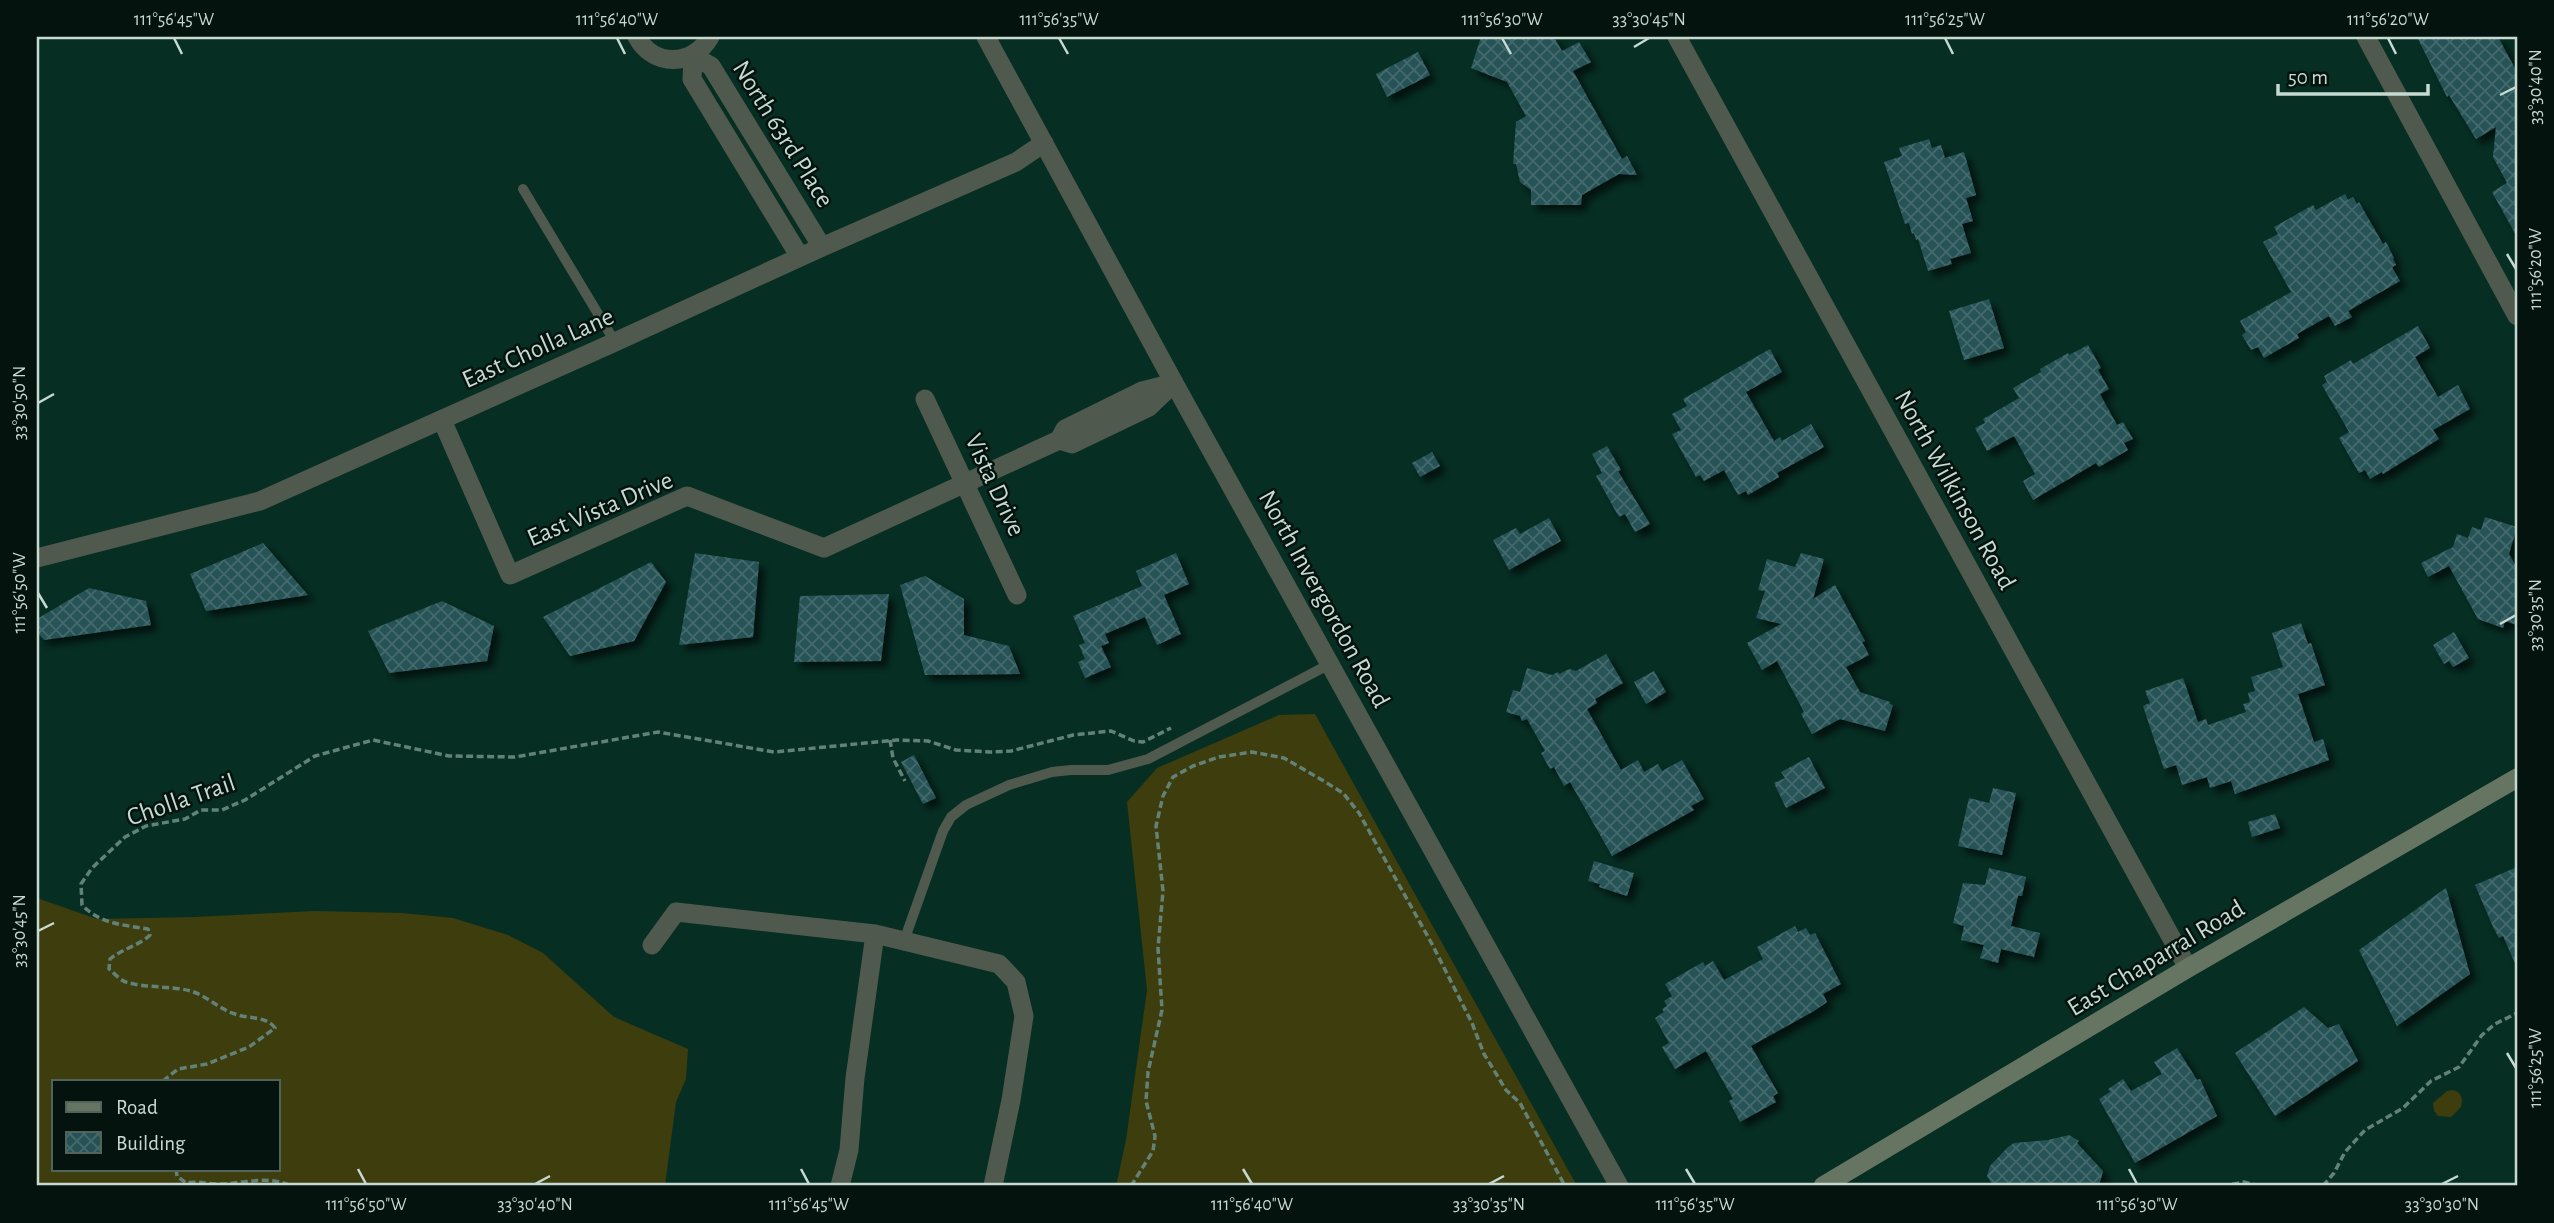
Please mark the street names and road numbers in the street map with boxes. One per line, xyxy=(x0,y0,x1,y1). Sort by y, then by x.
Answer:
street label: North 63rd Place xyxy=(728,56,838,212)
street label: East Cholla Lane xyxy=(458,303,618,393)
street label: North Wilkinson Road xyxy=(1890,386,2020,594)
street label: Vista Drive xyxy=(960,430,1030,540)
street label: East Vista Drive xyxy=(523,467,677,551)
street label: North Invergordon Road xyxy=(1254,486,1394,712)
street label: Cholla Trail xyxy=(123,769,239,831)
street label: East Chaparral Road xyxy=(2063,895,2249,1021)

